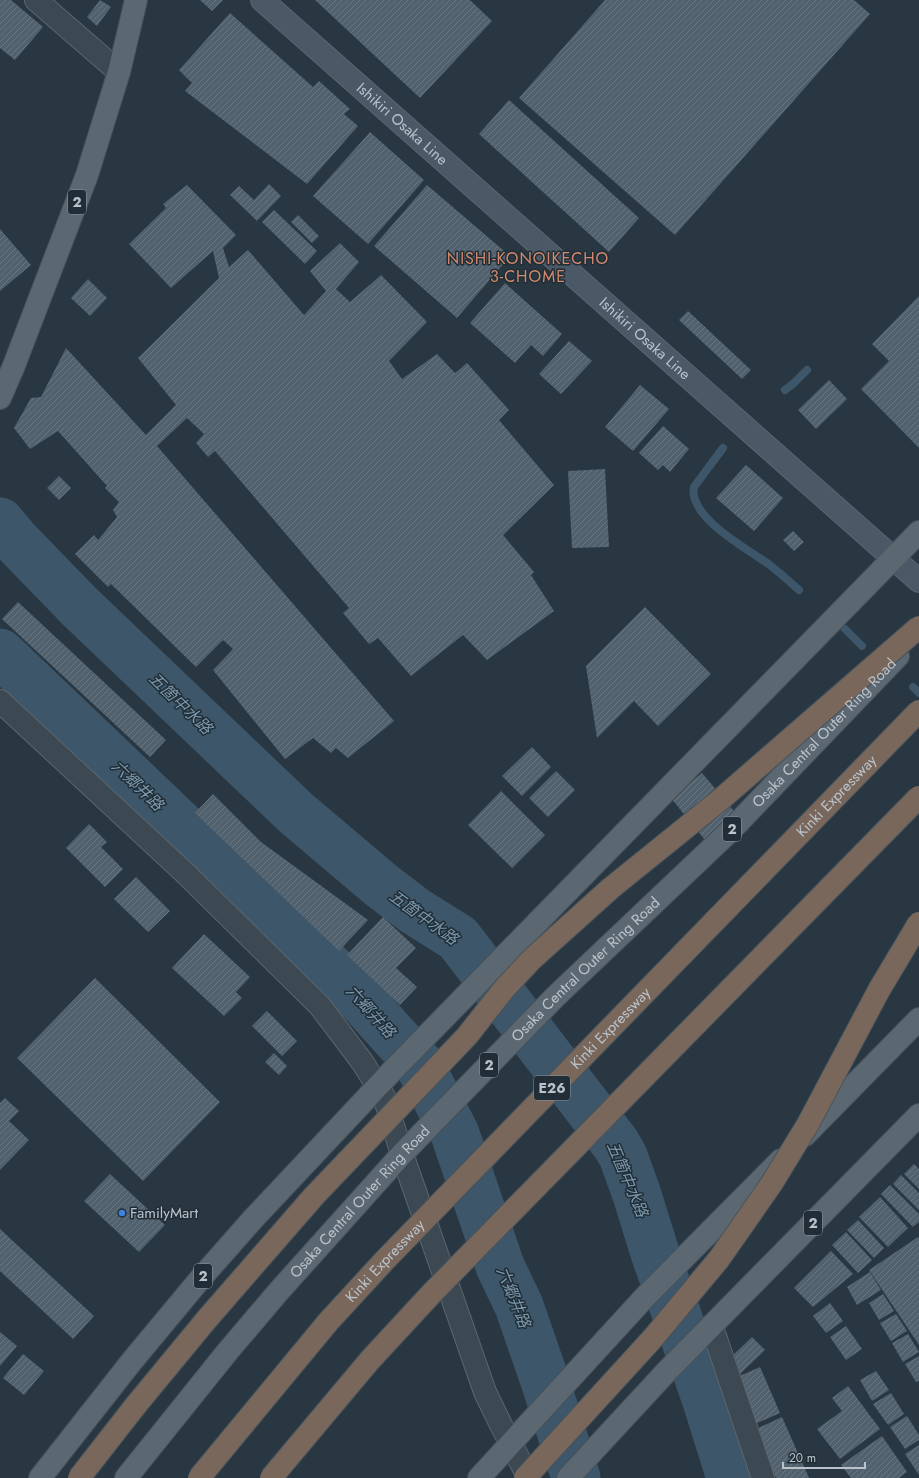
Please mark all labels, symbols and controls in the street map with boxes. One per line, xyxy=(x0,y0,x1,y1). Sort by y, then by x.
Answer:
street label: Ishikiri Osaka Line xyxy=(352,77,453,171)
road number: 2 xyxy=(68,190,86,214)
district label: NISHI-KONOIKECHO 3-CHOME xyxy=(447,247,609,288)
street label: Ishikiri Osaka Line xyxy=(594,292,695,385)
street label: Osaka Central Outer Ring Road xyxy=(747,653,901,813)
water label: 五箇中水路 xyxy=(144,667,219,741)
street label: Kinki Expressway xyxy=(791,750,882,842)
water label: 六郷井路 xyxy=(107,755,170,817)
road number: 2 xyxy=(723,817,741,841)
water label: 五箇中水路 xyxy=(385,885,464,951)
street label: Osaka Central Outer Ring Road xyxy=(506,892,665,1047)
water label: 六郷井路 xyxy=(341,980,402,1044)
street label: Kinki Expressway xyxy=(565,982,656,1074)
road number: 2 xyxy=(480,1053,498,1077)
road number: E26 xyxy=(534,1076,570,1100)
street label: Osaka Central Outer Ring Road xyxy=(284,1120,435,1283)
water label: 五箇中水路 xyxy=(601,1138,655,1222)
place label: FamilyMart xyxy=(130,1202,198,1224)
marker: FamilyMart xyxy=(117,1208,127,1218)
road number: 2 xyxy=(804,1211,822,1235)
street label: Kinki Expressway xyxy=(340,1214,430,1307)
water label: 六郷井路 xyxy=(491,1263,537,1333)
road number: 2 xyxy=(194,1264,212,1288)
scale bar xyxy=(783,1444,865,1470)
text: 20 m xyxy=(789,1449,816,1467)

